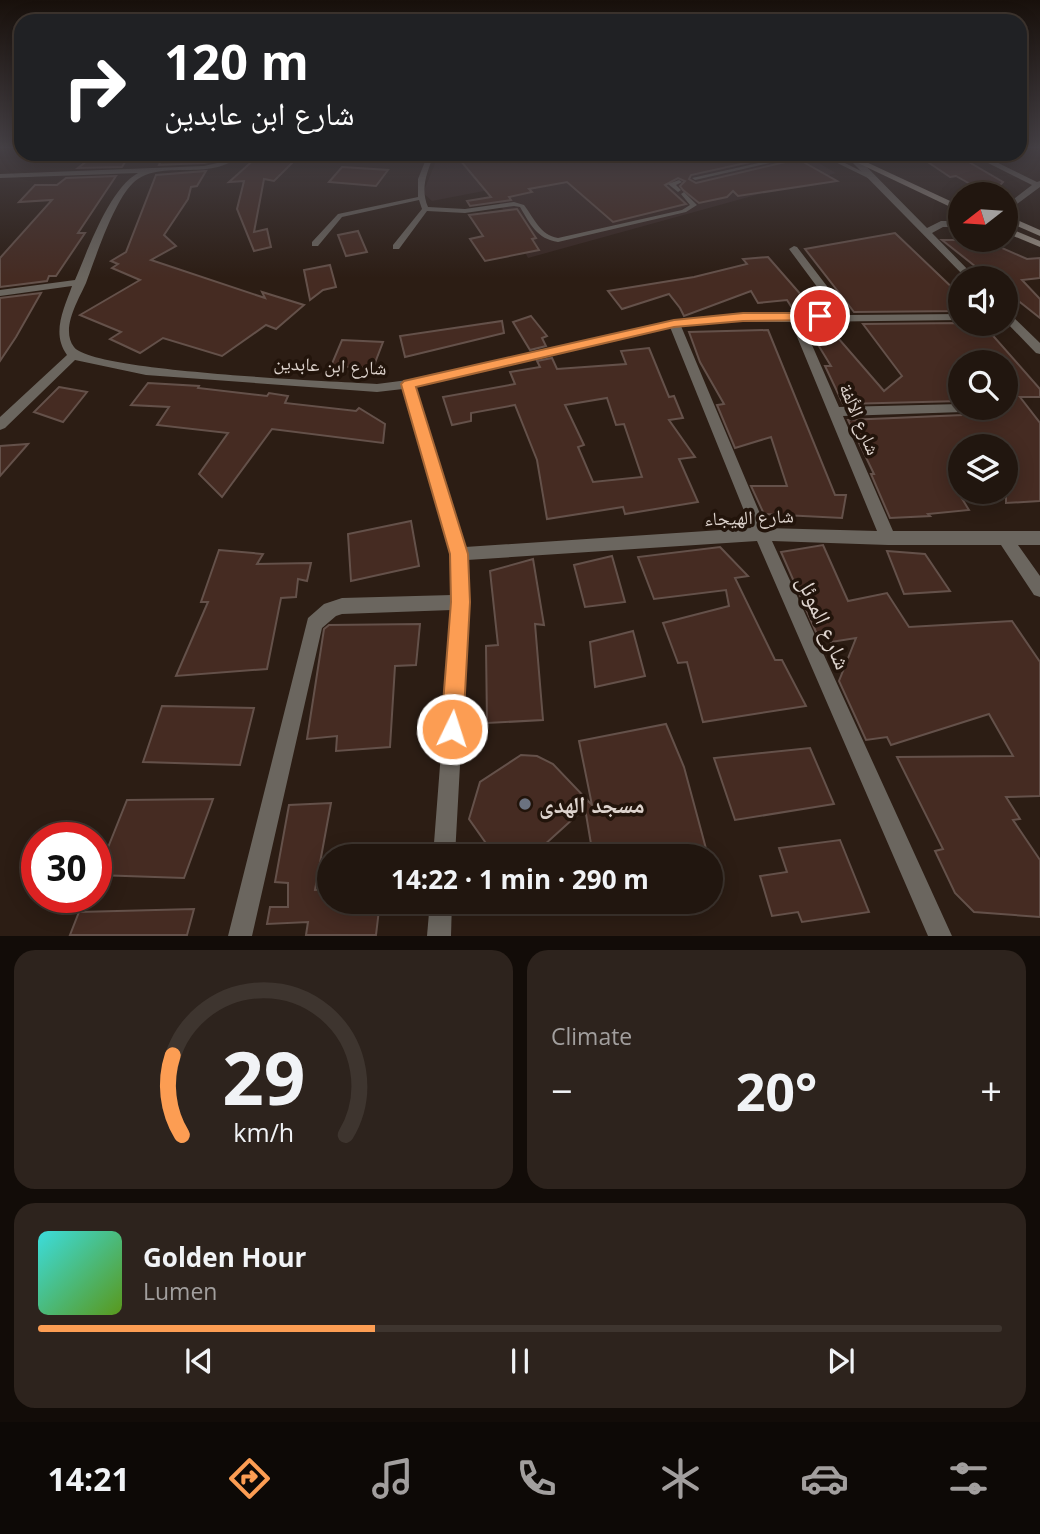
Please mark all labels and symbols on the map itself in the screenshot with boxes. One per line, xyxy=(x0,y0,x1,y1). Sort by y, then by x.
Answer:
north arrow xyxy=(948,182,1018,252)
pin xyxy=(790,286,850,346)
street label: شارع ابن عابدين xyxy=(273,349,387,381)
street label: شارع الألفة xyxy=(833,379,887,459)
street label: شارع الهيجاء xyxy=(704,502,794,532)
street label: شارع الموئل xyxy=(790,570,860,674)
position arrow xyxy=(415,692,489,766)
place label: مسجد الهدى xyxy=(539,788,645,820)
marker: مسجد الهدى xyxy=(517,796,533,812)
speed limit sign: 30 xyxy=(21,822,112,913)

